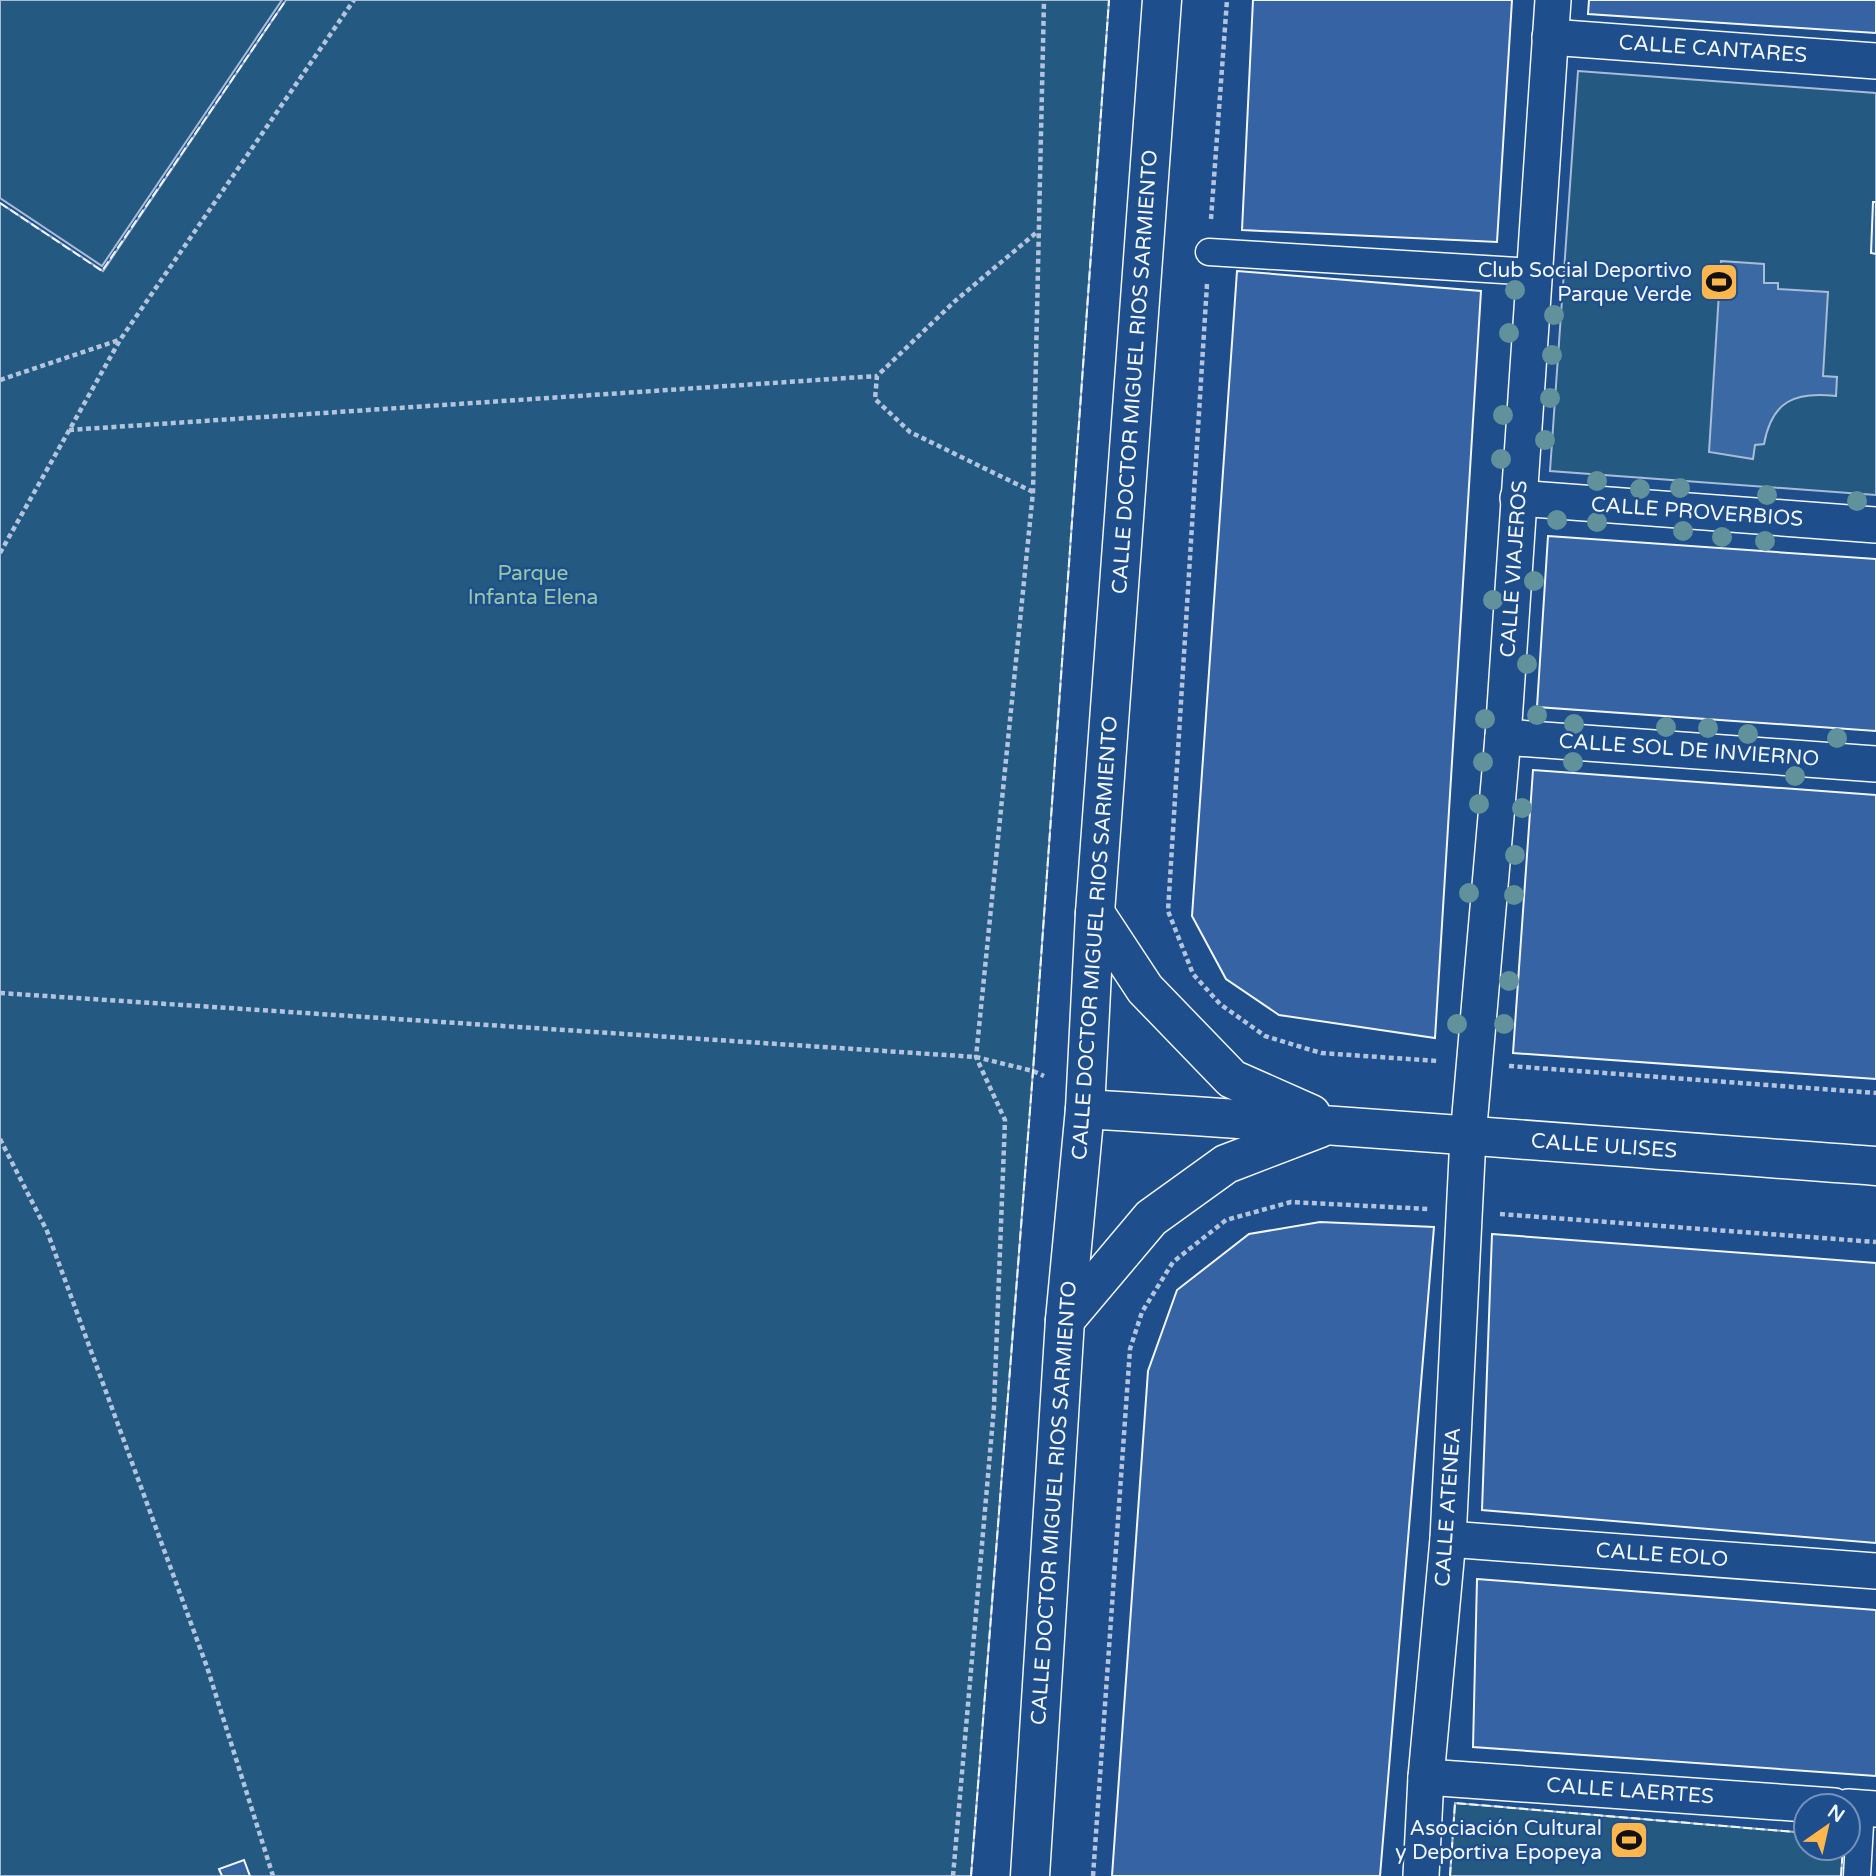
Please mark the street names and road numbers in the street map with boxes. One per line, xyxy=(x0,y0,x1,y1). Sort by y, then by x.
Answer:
street label: CALLE CANTARES xyxy=(1618,30,1808,68)
street label: CALLE DOCTOR MIGUEL RIOS SARMIENTO xyxy=(1107,149,1163,595)
street label: CALLE VIAJEROS xyxy=(1495,479,1533,658)
street label: CALLE PROVERBIOS xyxy=(1590,492,1804,532)
street label: CALLE DOCTOR MIGUEL RIOS SARMIENTO xyxy=(1067,715,1123,1161)
street label: CALLE SOL DE INVIERNO xyxy=(1558,728,1820,772)
street label: CALLE ULISES xyxy=(1530,1128,1678,1164)
street label: CALLE DOCTOR MIGUEL RIOS SARMIENTO xyxy=(1026,1280,1082,1726)
street label: CALLE ATENEA xyxy=(1430,1426,1466,1588)
street label: CALLE EOLO xyxy=(1595,1538,1729,1572)
street label: CALLE LAERTES xyxy=(1545,1773,1715,1809)

